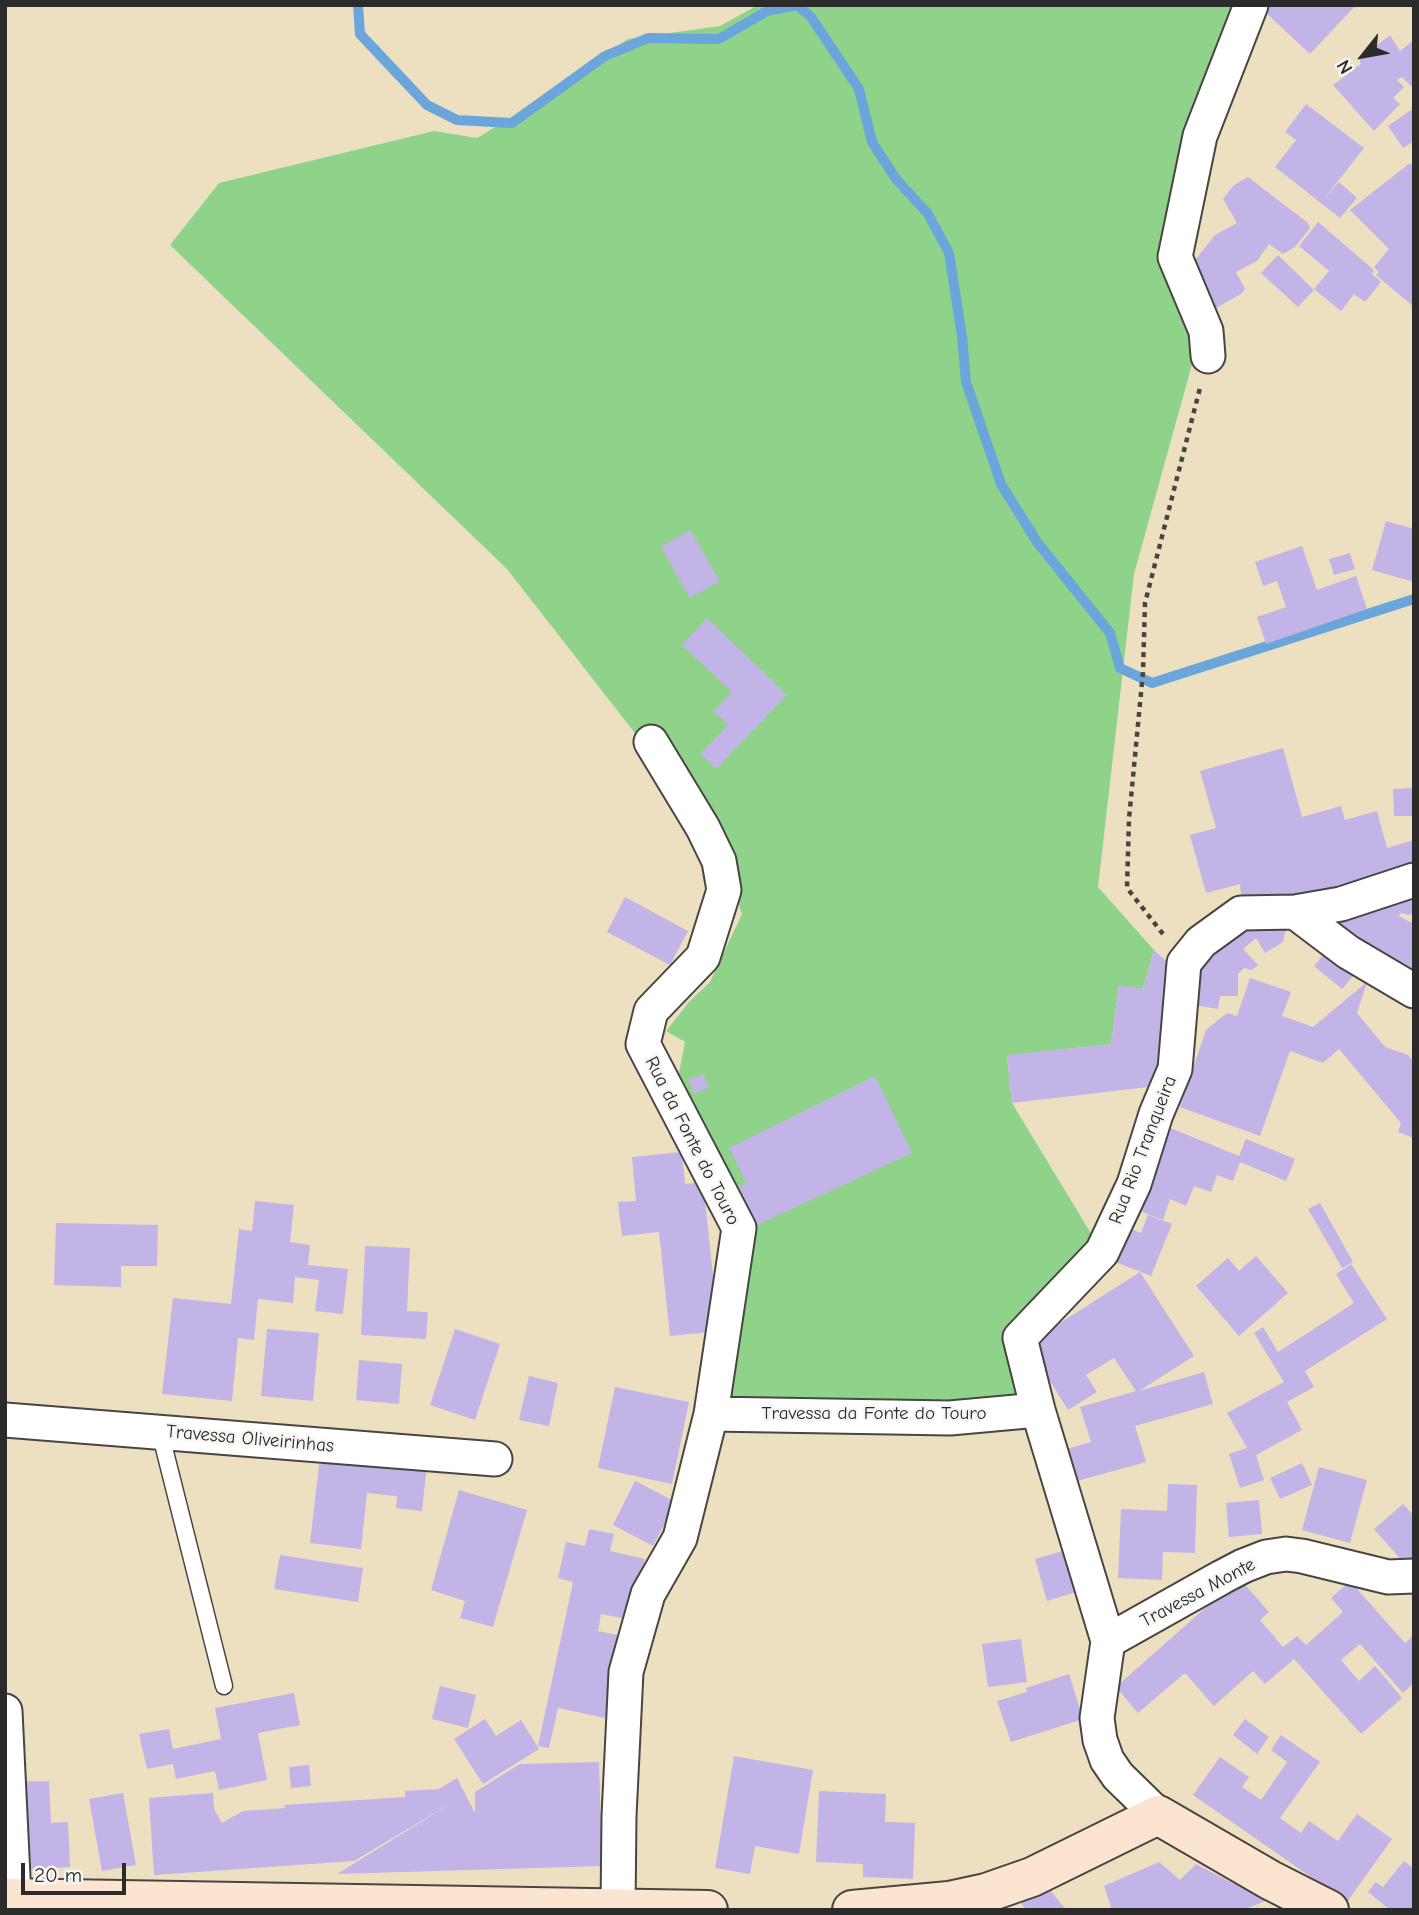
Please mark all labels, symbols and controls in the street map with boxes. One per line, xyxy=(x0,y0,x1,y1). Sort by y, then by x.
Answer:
north arrow xyxy=(1328,21,1398,91)
text: N xyxy=(1332,56,1358,78)
street label: Rua da Fonte do Touro xyxy=(640,1053,744,1229)
street label: Rua Rio Tranqueira xyxy=(1104,1073,1182,1227)
street label: Travessa da Fonte do Touro xyxy=(762,1403,986,1425)
street label: Travessa Oliveirinhas xyxy=(165,1420,335,1458)
street label: Travessa Monte xyxy=(1137,1553,1259,1633)
scale bar xyxy=(24,1848,130,1892)
text: 20 m xyxy=(34,1863,82,1887)

